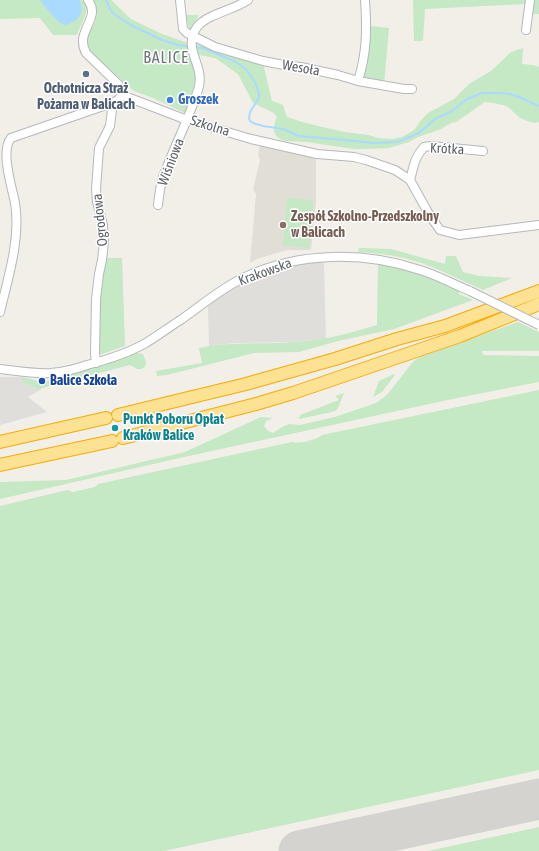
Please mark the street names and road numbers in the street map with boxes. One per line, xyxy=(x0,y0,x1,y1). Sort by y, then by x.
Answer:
street label: Wesoła xyxy=(281,56,321,80)
street label: Szkolna xyxy=(188,112,232,140)
street label: Wiśniowa xyxy=(154,136,188,188)
street label: Krótka xyxy=(429,140,465,158)
street label: Ogrodowa xyxy=(89,193,111,247)
street label: Krakowska xyxy=(236,255,294,289)

